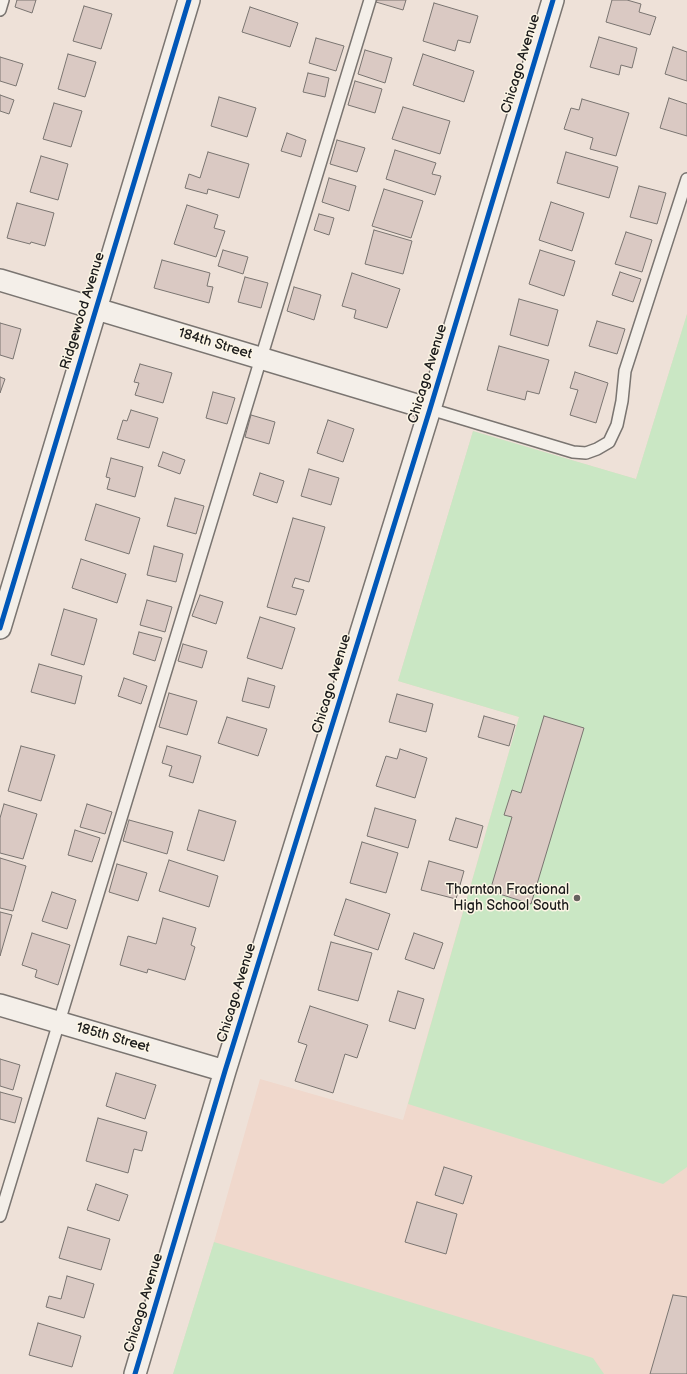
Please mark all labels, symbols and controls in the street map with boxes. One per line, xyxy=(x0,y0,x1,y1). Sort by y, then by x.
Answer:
street label: Chicago Avenue xyxy=(498,12,544,116)
street label: Ridgewood Avenue xyxy=(57,250,109,372)
street label: Chicago Avenue xyxy=(405,322,451,426)
street label: 184th Street xyxy=(176,325,254,363)
street label: Chicago Avenue xyxy=(309,632,355,736)
place label: Thornton Fractional High School South xyxy=(446,882,569,914)
marker: Thornton Fractional High School South xyxy=(572,893,582,903)
street label: Chicago Avenue xyxy=(214,941,260,1045)
street label: 185th Street xyxy=(74,1019,152,1057)
street label: Chicago Avenue xyxy=(121,1251,167,1355)

